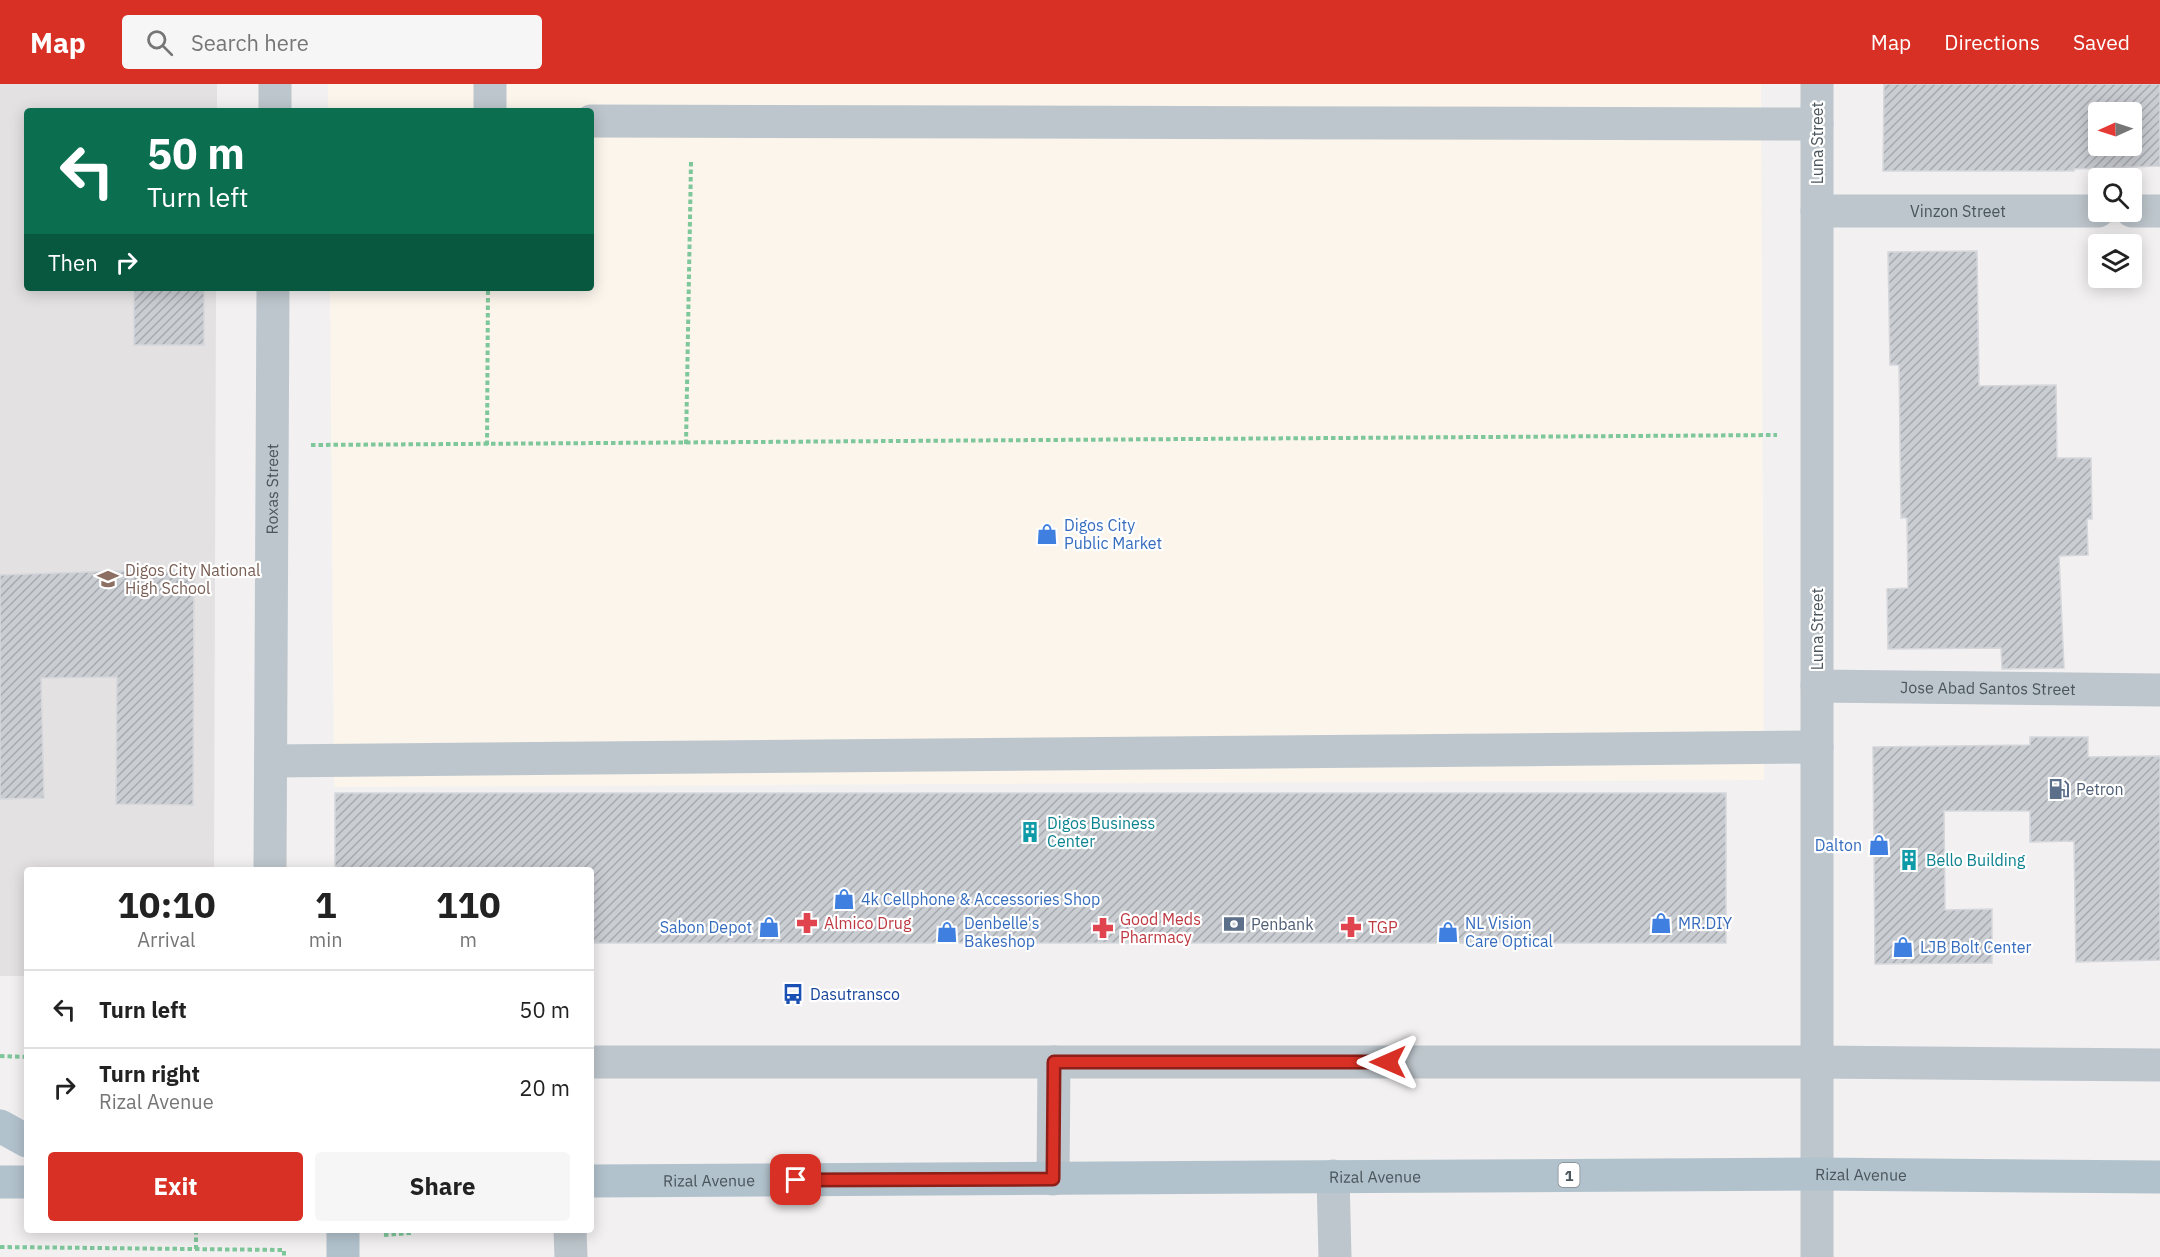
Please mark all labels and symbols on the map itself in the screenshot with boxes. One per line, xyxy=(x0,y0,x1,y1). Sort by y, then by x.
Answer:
street label: Luna Street xyxy=(1807,102,1827,184)
north arrow xyxy=(2088,102,2142,156)
street label: Vinzon Street xyxy=(1910,201,2006,221)
street label: Roxas Street xyxy=(262,443,282,535)
place label: Digos City Public Market xyxy=(1064,515,1162,553)
shop icon: Digos City Public Market xyxy=(1035,522,1059,546)
place label: Digos City National High School xyxy=(125,560,260,598)
school or university icon: Digos City National High School xyxy=(96,567,120,591)
street label: Luna Street xyxy=(1807,588,1827,670)
street label: Jose Abad Santos Street xyxy=(1900,677,2076,699)
fuel station icon: Petron xyxy=(2047,777,2071,801)
place label: Petron xyxy=(2076,779,2124,799)
place label: Digos Business Center xyxy=(1047,813,1155,851)
building icon: Digos Business Center xyxy=(1018,820,1042,844)
shop icon: Dalton xyxy=(1867,833,1891,857)
place label: Dalton xyxy=(1815,835,1862,855)
building icon: Bello Building xyxy=(1897,848,1921,872)
place label: Bello Building xyxy=(1926,850,2026,870)
shop icon: 4k Cellphone & Accessories Shop xyxy=(832,887,856,911)
place label: 4k Cellphone & Accessories Shop xyxy=(861,889,1100,909)
place label: Good Meds Pharmacy xyxy=(1120,909,1201,947)
pharmacy icon: Almico Drug xyxy=(795,911,819,935)
shop icon: MR.DIY xyxy=(1649,911,1673,935)
bank icon: Penbank xyxy=(1222,912,1246,936)
place label: Almico Drug xyxy=(824,913,912,933)
place label: Denbelle's Bakeshop xyxy=(964,913,1039,951)
place label: NL Vision Care Optical xyxy=(1465,913,1553,951)
place label: MR.DIY xyxy=(1678,913,1733,933)
place label: Penbank xyxy=(1251,914,1314,934)
shop icon: Sabon Depot xyxy=(757,915,781,939)
pharmacy icon: TGP xyxy=(1339,915,1363,939)
pharmacy icon: Good Meds Pharmacy xyxy=(1091,916,1115,940)
place label: Sabon Depot xyxy=(660,917,752,937)
place label: TGP xyxy=(1368,917,1398,937)
shop icon: Denbelle's Bakeshop xyxy=(935,920,959,944)
shop icon: NL Vision Care Optical xyxy=(1436,920,1460,944)
shop icon: LJB Bolt Center xyxy=(1891,935,1915,959)
place label: LJB Bolt Center xyxy=(1920,937,2032,957)
bus stop icon: Dasutransco xyxy=(781,982,805,1006)
place label: Dasutransco xyxy=(810,984,900,1004)
position arrow xyxy=(1356,1030,1420,1094)
pin xyxy=(770,1154,821,1205)
road number: 1 xyxy=(1558,1163,1580,1187)
street label: Rizal Avenue xyxy=(1815,1164,1907,1185)
street label: Rizal Avenue xyxy=(1329,1166,1421,1187)
street label: Rizal Avenue xyxy=(663,1170,755,1191)

